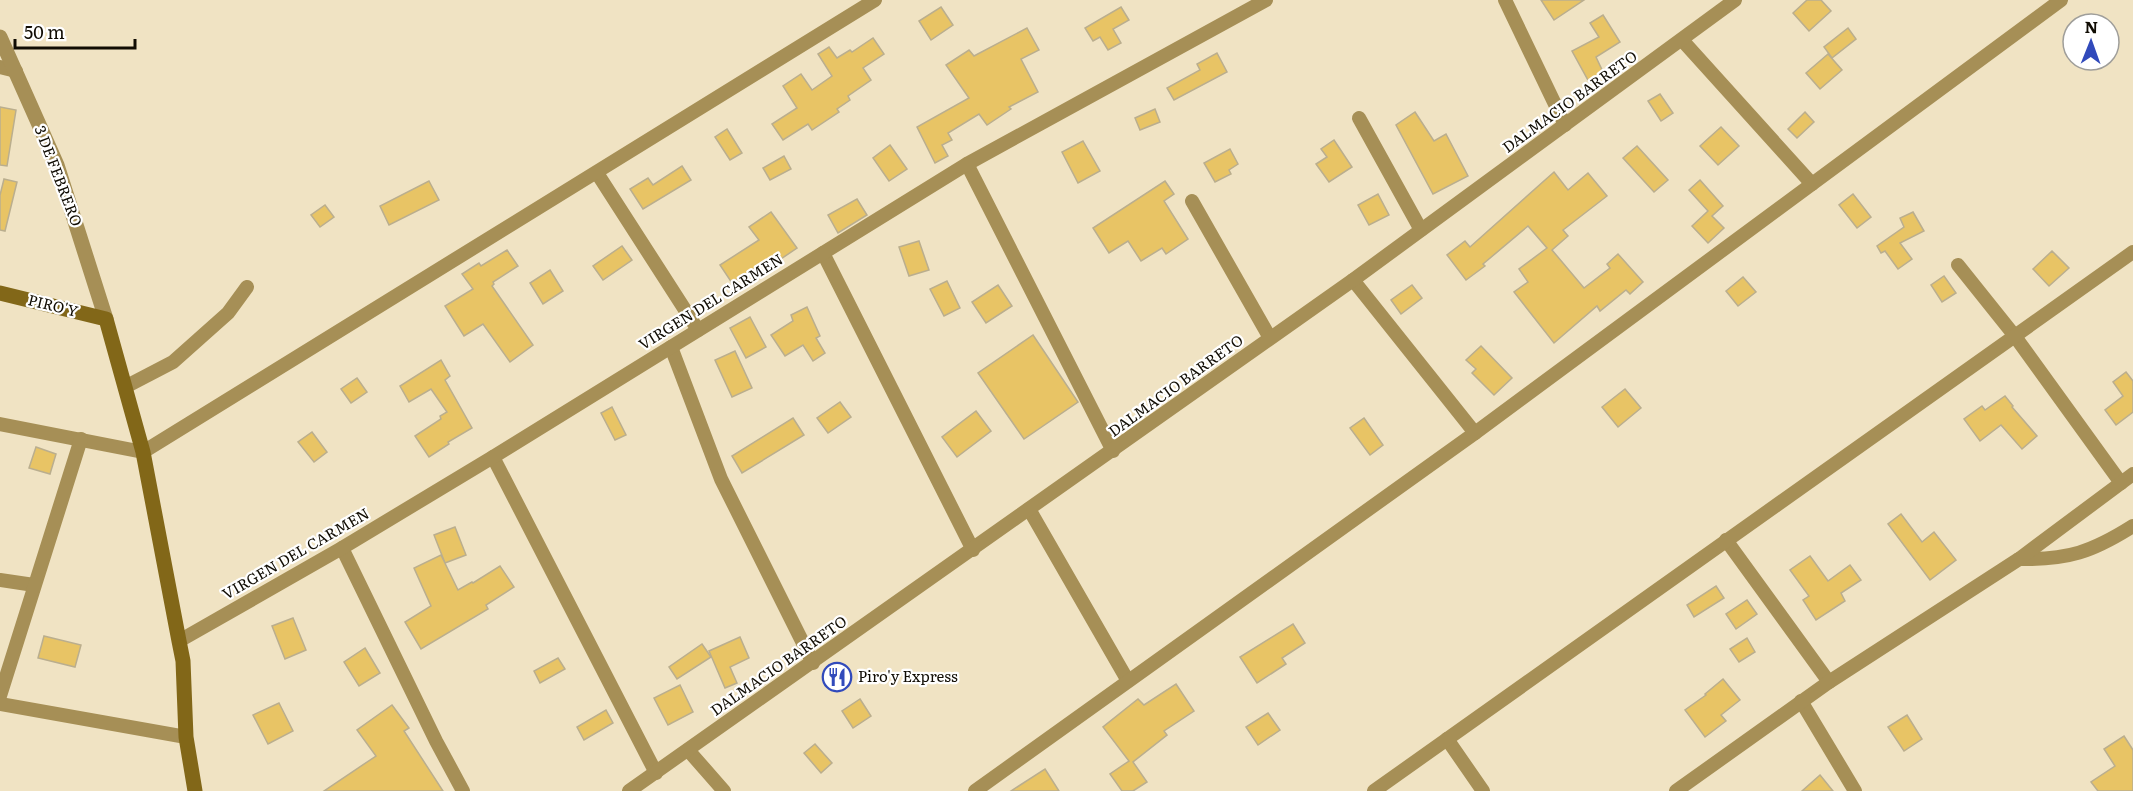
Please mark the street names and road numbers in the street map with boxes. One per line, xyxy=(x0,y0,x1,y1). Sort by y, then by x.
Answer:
street label: DALMACIO BARRETO xyxy=(1497,44,1641,158)
street label: 3 DE FEBRERO xyxy=(30,122,89,229)
street label: VIRGEN DEL CARMEN xyxy=(633,247,787,355)
street label: PIRO'Y xyxy=(26,287,81,322)
street label: DALMACIO BARRETO xyxy=(1103,328,1247,442)
street label: VIRGEN DEL CARMEN xyxy=(217,501,373,604)
street label: DALMACIO BARRETO xyxy=(705,609,851,721)

